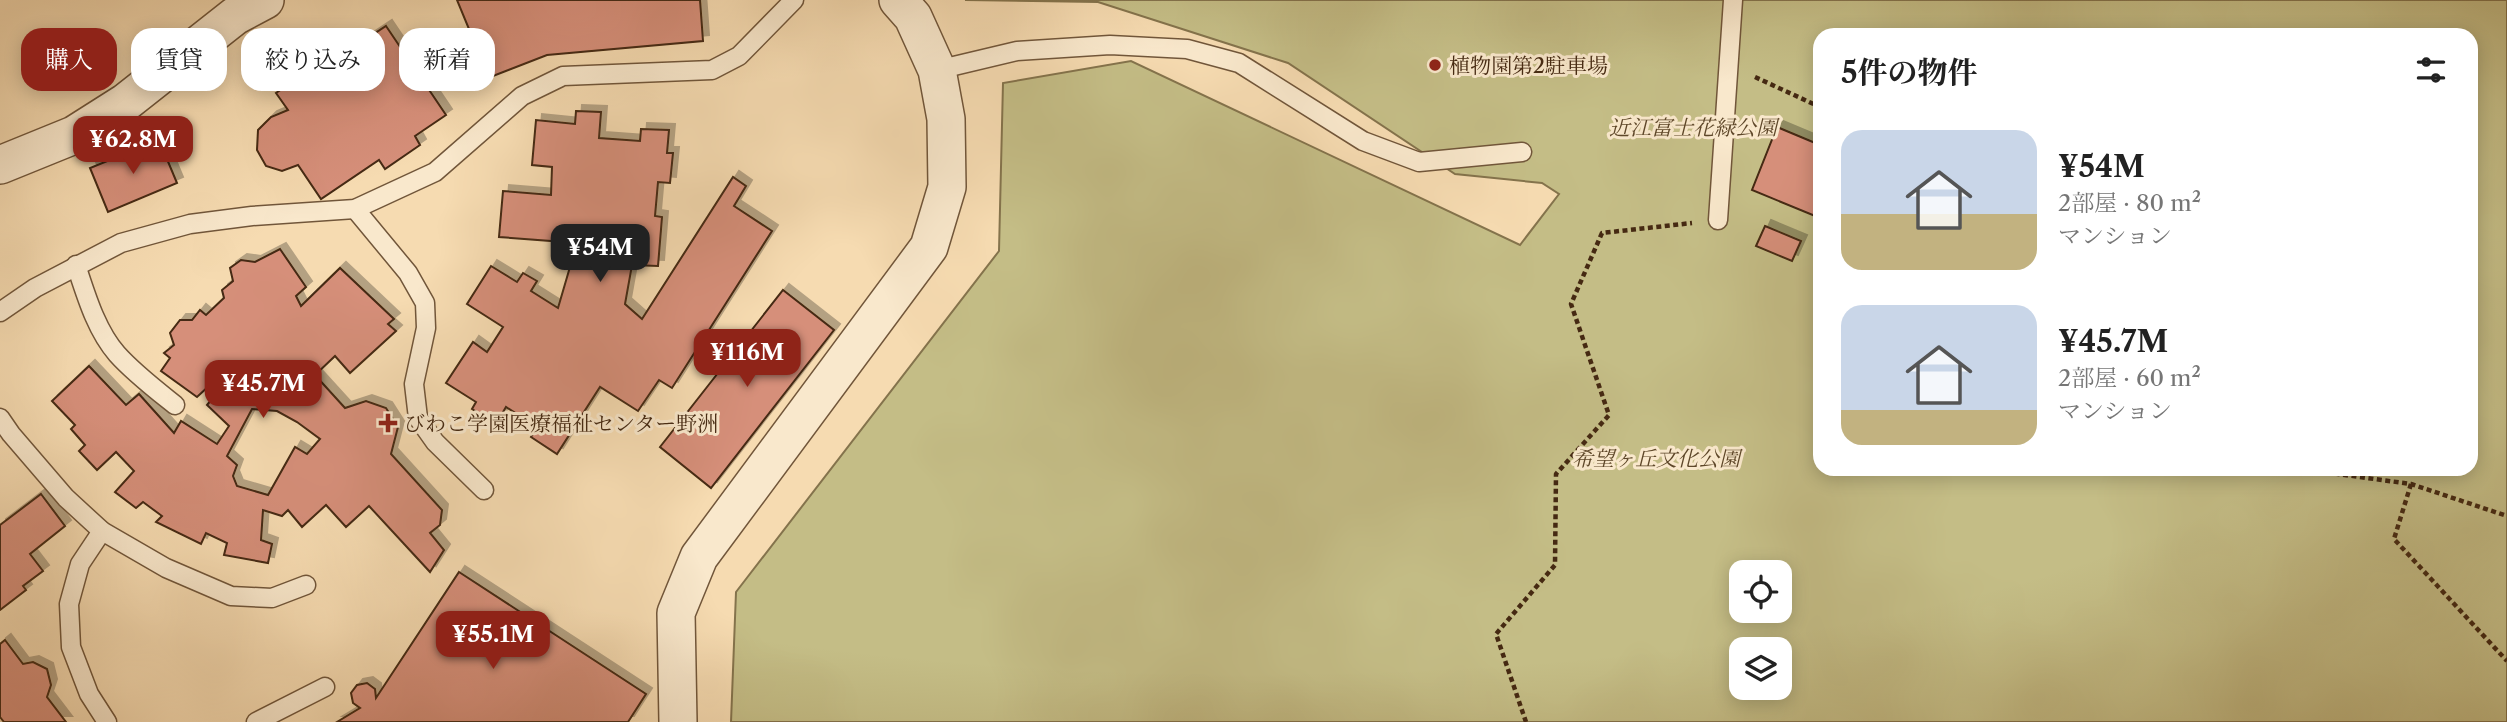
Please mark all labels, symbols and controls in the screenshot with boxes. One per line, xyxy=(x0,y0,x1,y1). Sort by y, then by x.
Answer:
chip: 購入 xyxy=(21,28,117,91)
chip: 賃貸 xyxy=(131,28,227,91)
chip: 絞り込み xyxy=(241,28,385,91)
chip: 新着 xyxy=(399,28,495,91)
icon: filters xyxy=(2412,51,2450,89)
place label: 植物園第2駐車場 xyxy=(1449,53,1608,78)
text: 5件の物件 xyxy=(1841,54,1978,91)
marker: 植物園第2駐車場 xyxy=(1427,57,1443,73)
park label: 近江富士花緑公園 xyxy=(1609,115,1780,140)
pin: ¥62.8M xyxy=(76,116,190,176)
text: ¥62.8M xyxy=(89,125,177,153)
text: ¥54M xyxy=(2058,148,2145,185)
icon: home xyxy=(1897,158,1981,242)
text: 2部屋 · 80 m² xyxy=(2058,189,2201,217)
text: マンション xyxy=(2058,222,2172,250)
pin: ¥54M xyxy=(559,224,641,284)
text: ¥54M xyxy=(567,233,633,261)
text: ¥45.7M xyxy=(2058,323,2168,360)
pin: ¥116M xyxy=(698,330,796,389)
icon: home xyxy=(1897,333,1981,417)
text: ¥116M xyxy=(710,338,784,366)
pin: ¥45.7M xyxy=(206,360,320,420)
text: 2部屋 · 60 m² xyxy=(2058,364,2201,392)
text: ¥45.7M xyxy=(221,369,305,397)
text: マンション xyxy=(2058,397,2172,425)
place label: びわこ学園医療福祉センター野洲 xyxy=(404,411,718,436)
marker: びわこ学園医療福祉センター野洲 xyxy=(378,413,398,433)
park label: 希望ヶ丘文化公園 xyxy=(1572,446,1743,471)
map controls xyxy=(1729,560,1792,700)
button: locate xyxy=(1729,560,1792,623)
pin: ¥55.1M xyxy=(436,612,550,671)
text: ¥55.1M xyxy=(452,620,534,648)
button: layers xyxy=(1729,637,1792,700)

